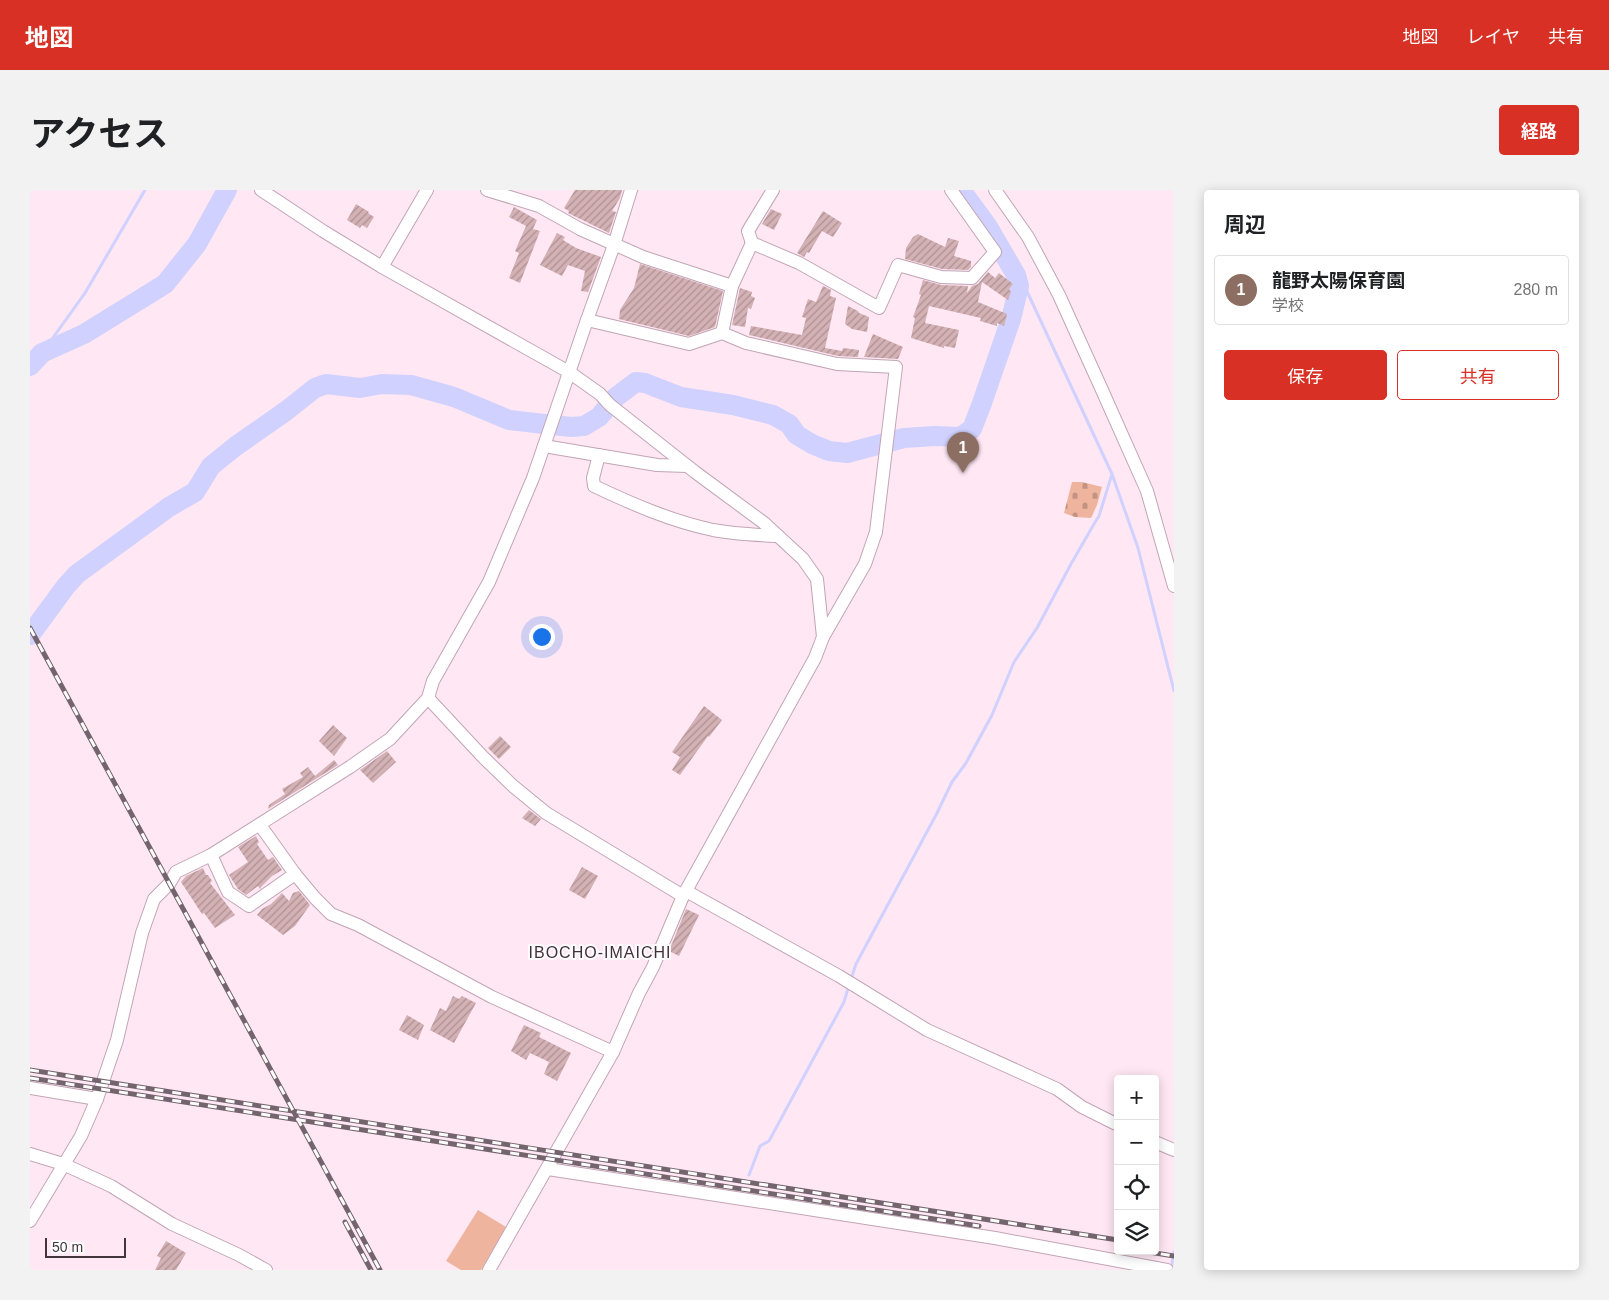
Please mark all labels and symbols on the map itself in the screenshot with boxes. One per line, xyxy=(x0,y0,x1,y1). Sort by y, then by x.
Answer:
pin: 1 xyxy=(947,432,979,473)
your location xyxy=(529,624,555,650)
district label: IBOCHO-IMAICHI xyxy=(529,944,671,961)
scale bar xyxy=(45,1235,126,1258)

